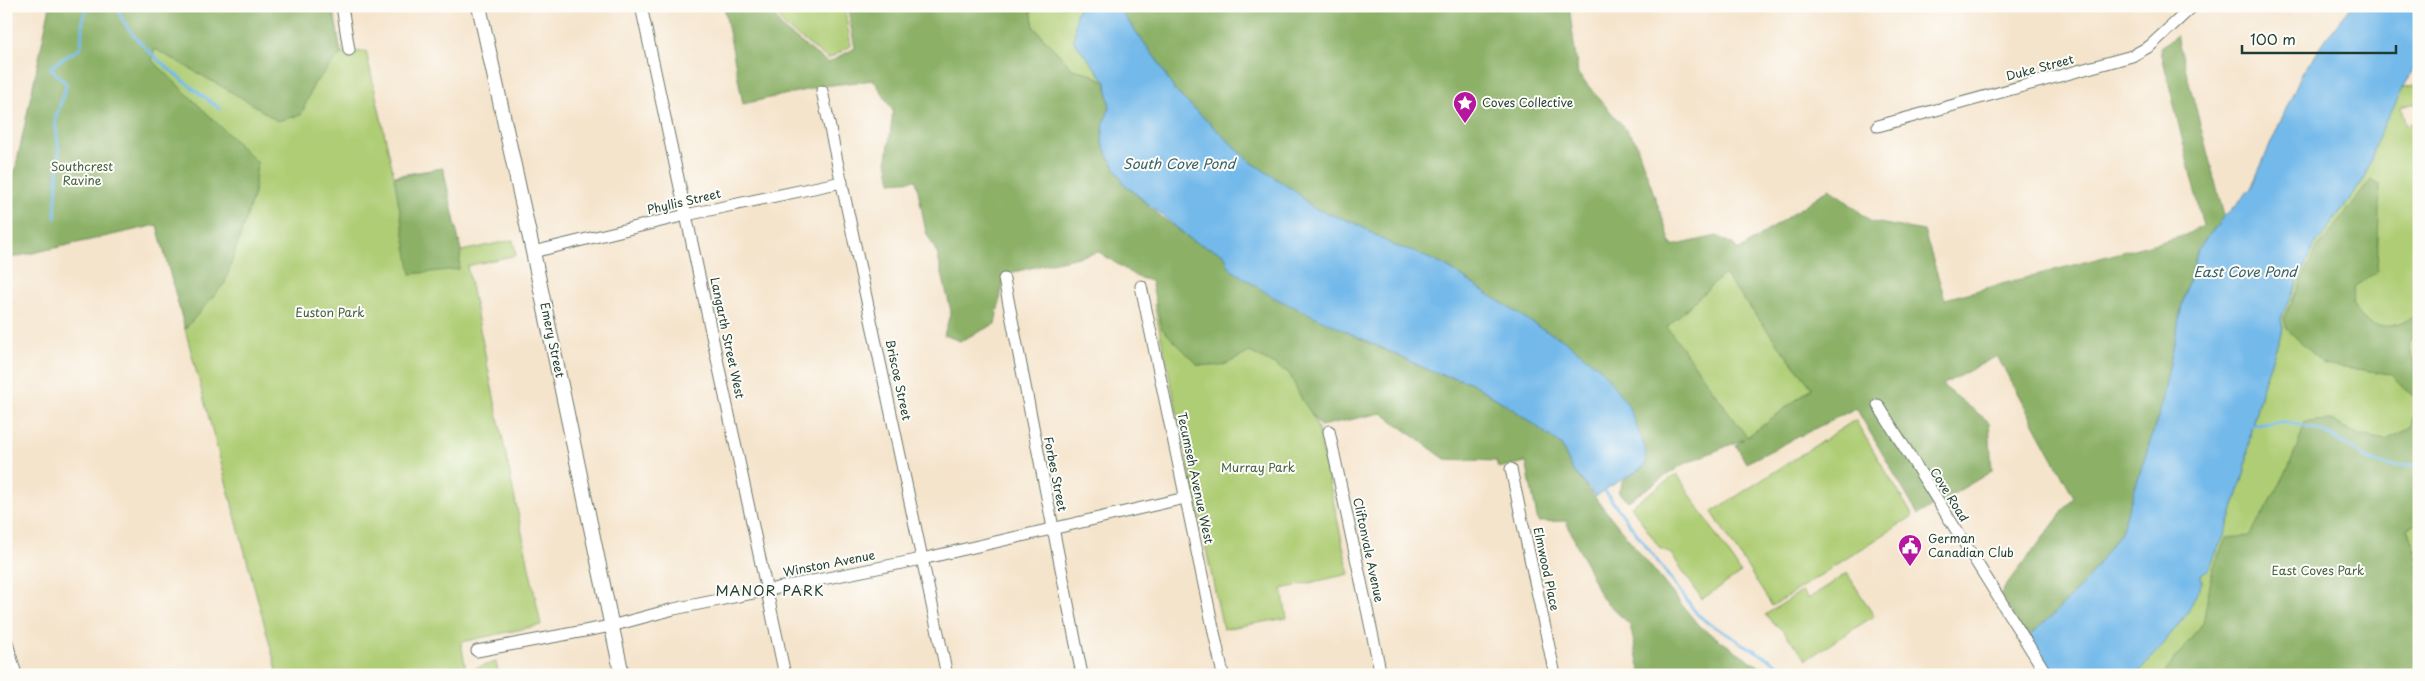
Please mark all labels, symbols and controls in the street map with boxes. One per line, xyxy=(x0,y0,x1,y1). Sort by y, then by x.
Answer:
scale bar xyxy=(2242,22,2396,54)
text: 100 m xyxy=(2250,27,2296,50)
street label: Duke Street xyxy=(2004,49,2076,85)
place icon: Coves Collective xyxy=(1452,90,1478,124)
place label: Coves Collective xyxy=(1482,93,1574,111)
water label: South Cove Pond xyxy=(1123,153,1238,174)
park label: Southcrest Ravine xyxy=(51,157,113,189)
street label: Phyllis Street xyxy=(645,184,723,218)
water label: East Cove Pond xyxy=(2193,261,2299,282)
street label: Langarth Street West xyxy=(706,275,750,400)
street label: Emery Street xyxy=(536,301,570,379)
park label: Euston Park xyxy=(295,303,365,321)
street label: Briscoe Street xyxy=(882,338,916,422)
street label: Tecumseh Avenue West xyxy=(1173,410,1219,545)
street label: Forbes Street xyxy=(1040,435,1072,513)
park label: Murray Park xyxy=(1221,458,1295,476)
street label: Cove Road xyxy=(1926,464,1974,525)
street label: Cliftonvale Avenue xyxy=(1349,496,1389,604)
street label: Elmwood Place xyxy=(1529,525,1565,612)
place label: German Canadian Club xyxy=(1928,529,2014,561)
public building icon: German Canadian Club xyxy=(1897,533,1923,567)
street label: Winston Avenue xyxy=(781,545,877,581)
park label: East Coves Park xyxy=(2272,561,2364,579)
district label: MANOR PARK xyxy=(715,580,825,601)

